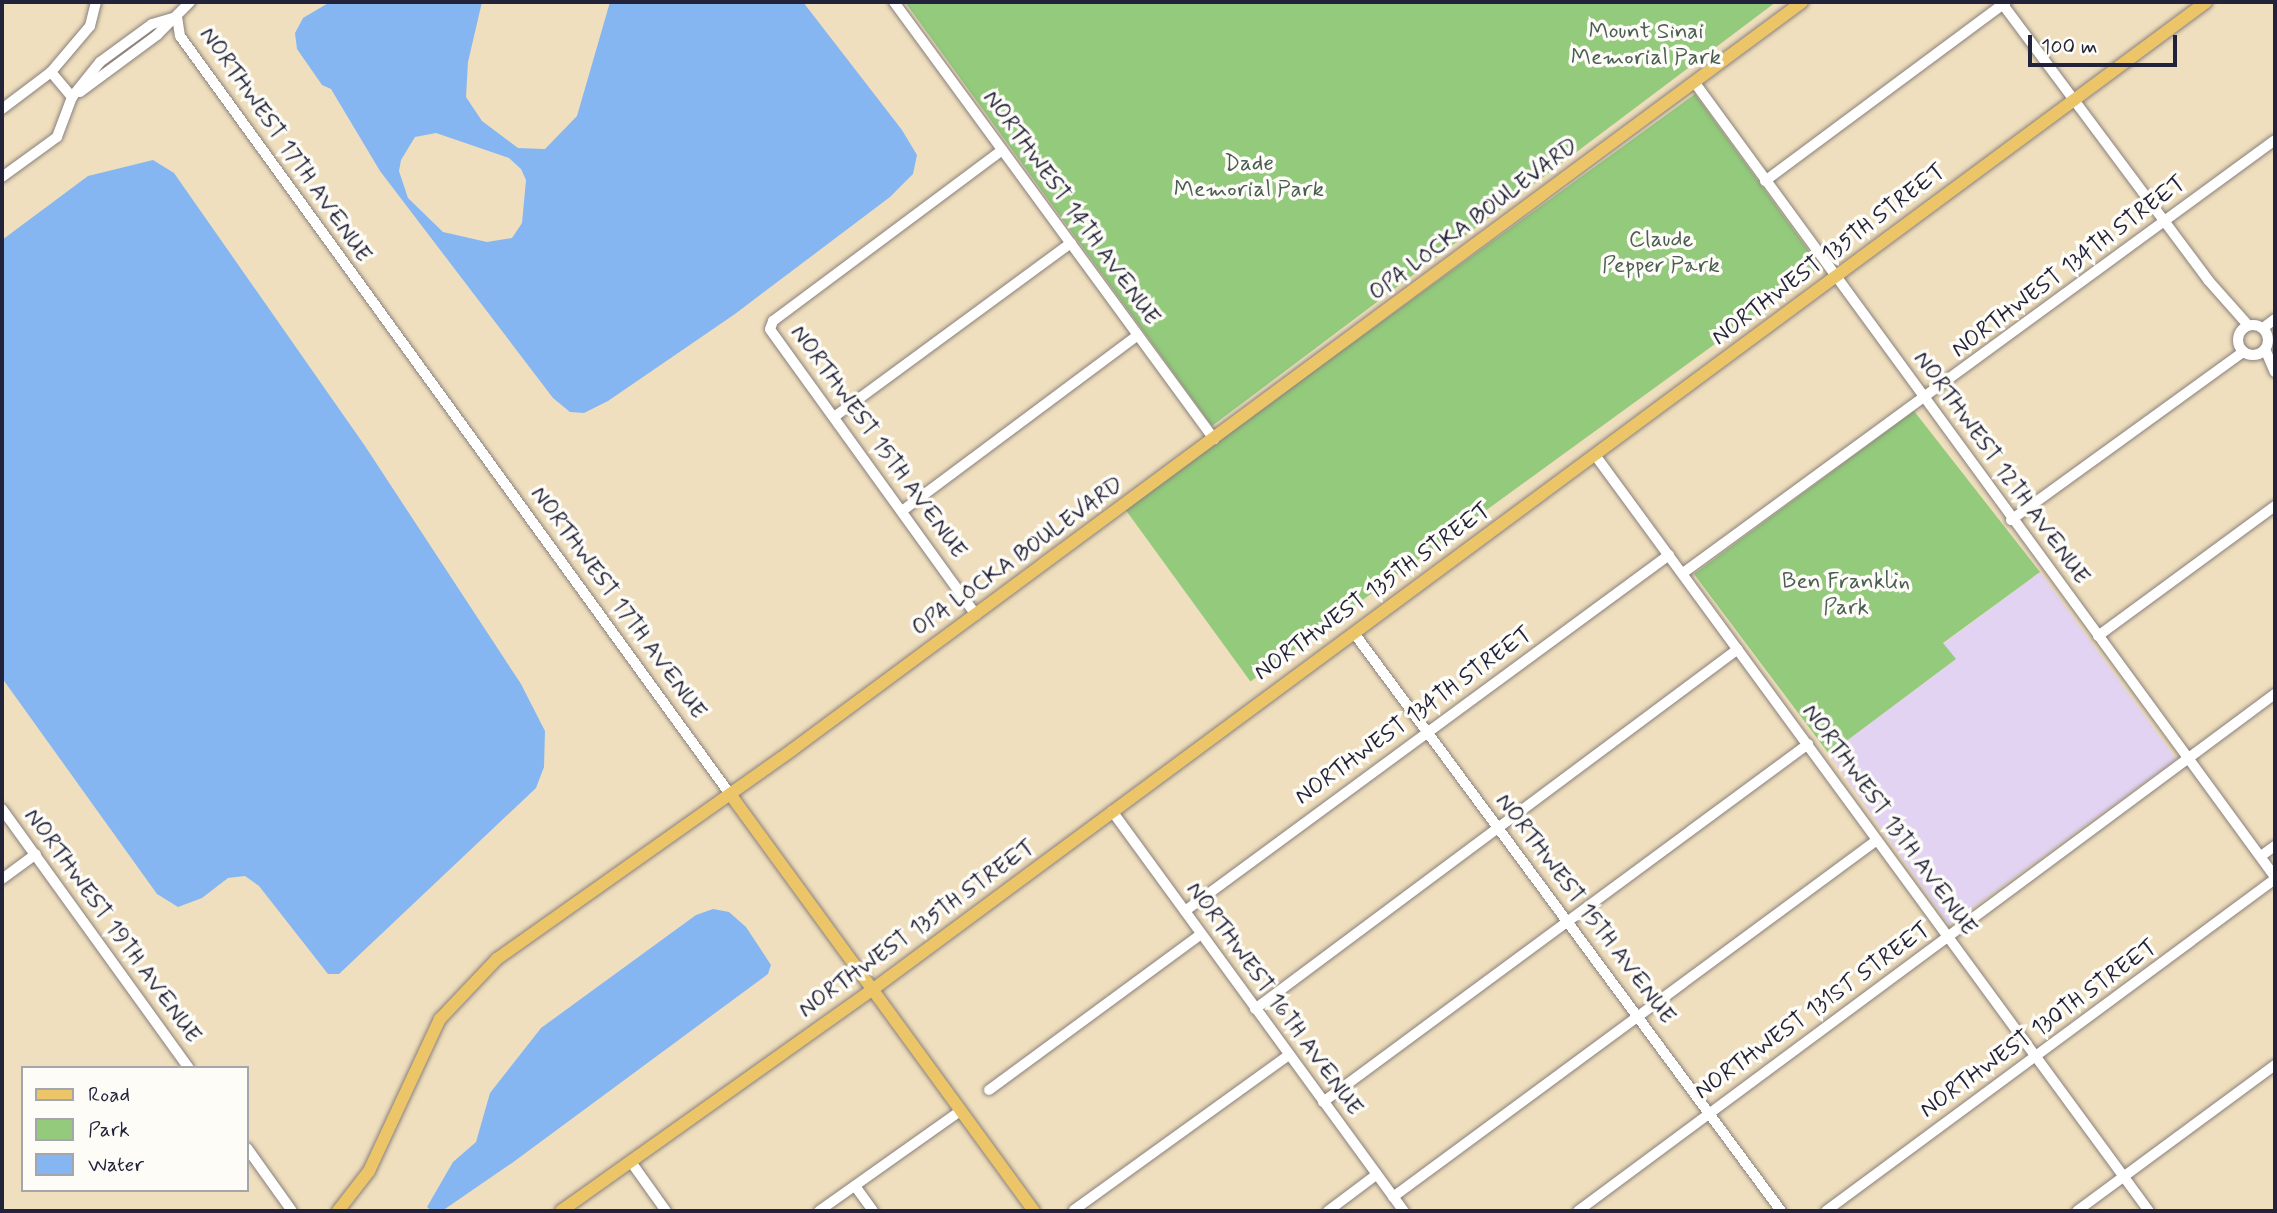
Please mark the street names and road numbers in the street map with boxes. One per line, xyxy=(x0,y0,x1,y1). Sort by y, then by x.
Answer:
street label: NORTHWEST 17TH AVENUE xyxy=(193,22,377,268)
street label: NORTHWEST 14TH AVENUE xyxy=(977,86,1165,330)
street label: OPA LOCKA BOULEVARD xyxy=(1364,133,1584,307)
street label: NORTHWEST 135TH STREET xyxy=(1706,157,1952,353)
street label: NORTHWEST 134TH STREET xyxy=(1945,169,2193,365)
street label: NORTHWEST 15TH AVENUE xyxy=(784,320,972,564)
street label: NORTHWEST 12TH AVENUE xyxy=(1907,346,2095,590)
street label: OPA LOCKA BOULEVARD xyxy=(907,471,1129,643)
street label: NORTHWEST 17TH AVENUE xyxy=(525,482,711,724)
street label: NORTHWEST 135TH STREET xyxy=(1248,496,1498,688)
street label: NORTHWEST 134TH STREET xyxy=(1289,620,1539,812)
street label: NORTHWEST 13TH AVENUE xyxy=(1796,699,1982,941)
street label: NORTHWEST 15TH AVENUE xyxy=(1489,789,1681,1029)
street label: NORTHWEST 19TH AVENUE xyxy=(18,804,206,1048)
street label: NORTHWEST 135TH STREET xyxy=(792,833,1042,1025)
street label: NORTHWEST 16TH AVENUE xyxy=(1180,877,1368,1121)
street label: NORTHWEST 131ST STREET xyxy=(1689,915,1937,1107)
street label: NORTHWEST 130TH STREET xyxy=(1914,933,2164,1125)

